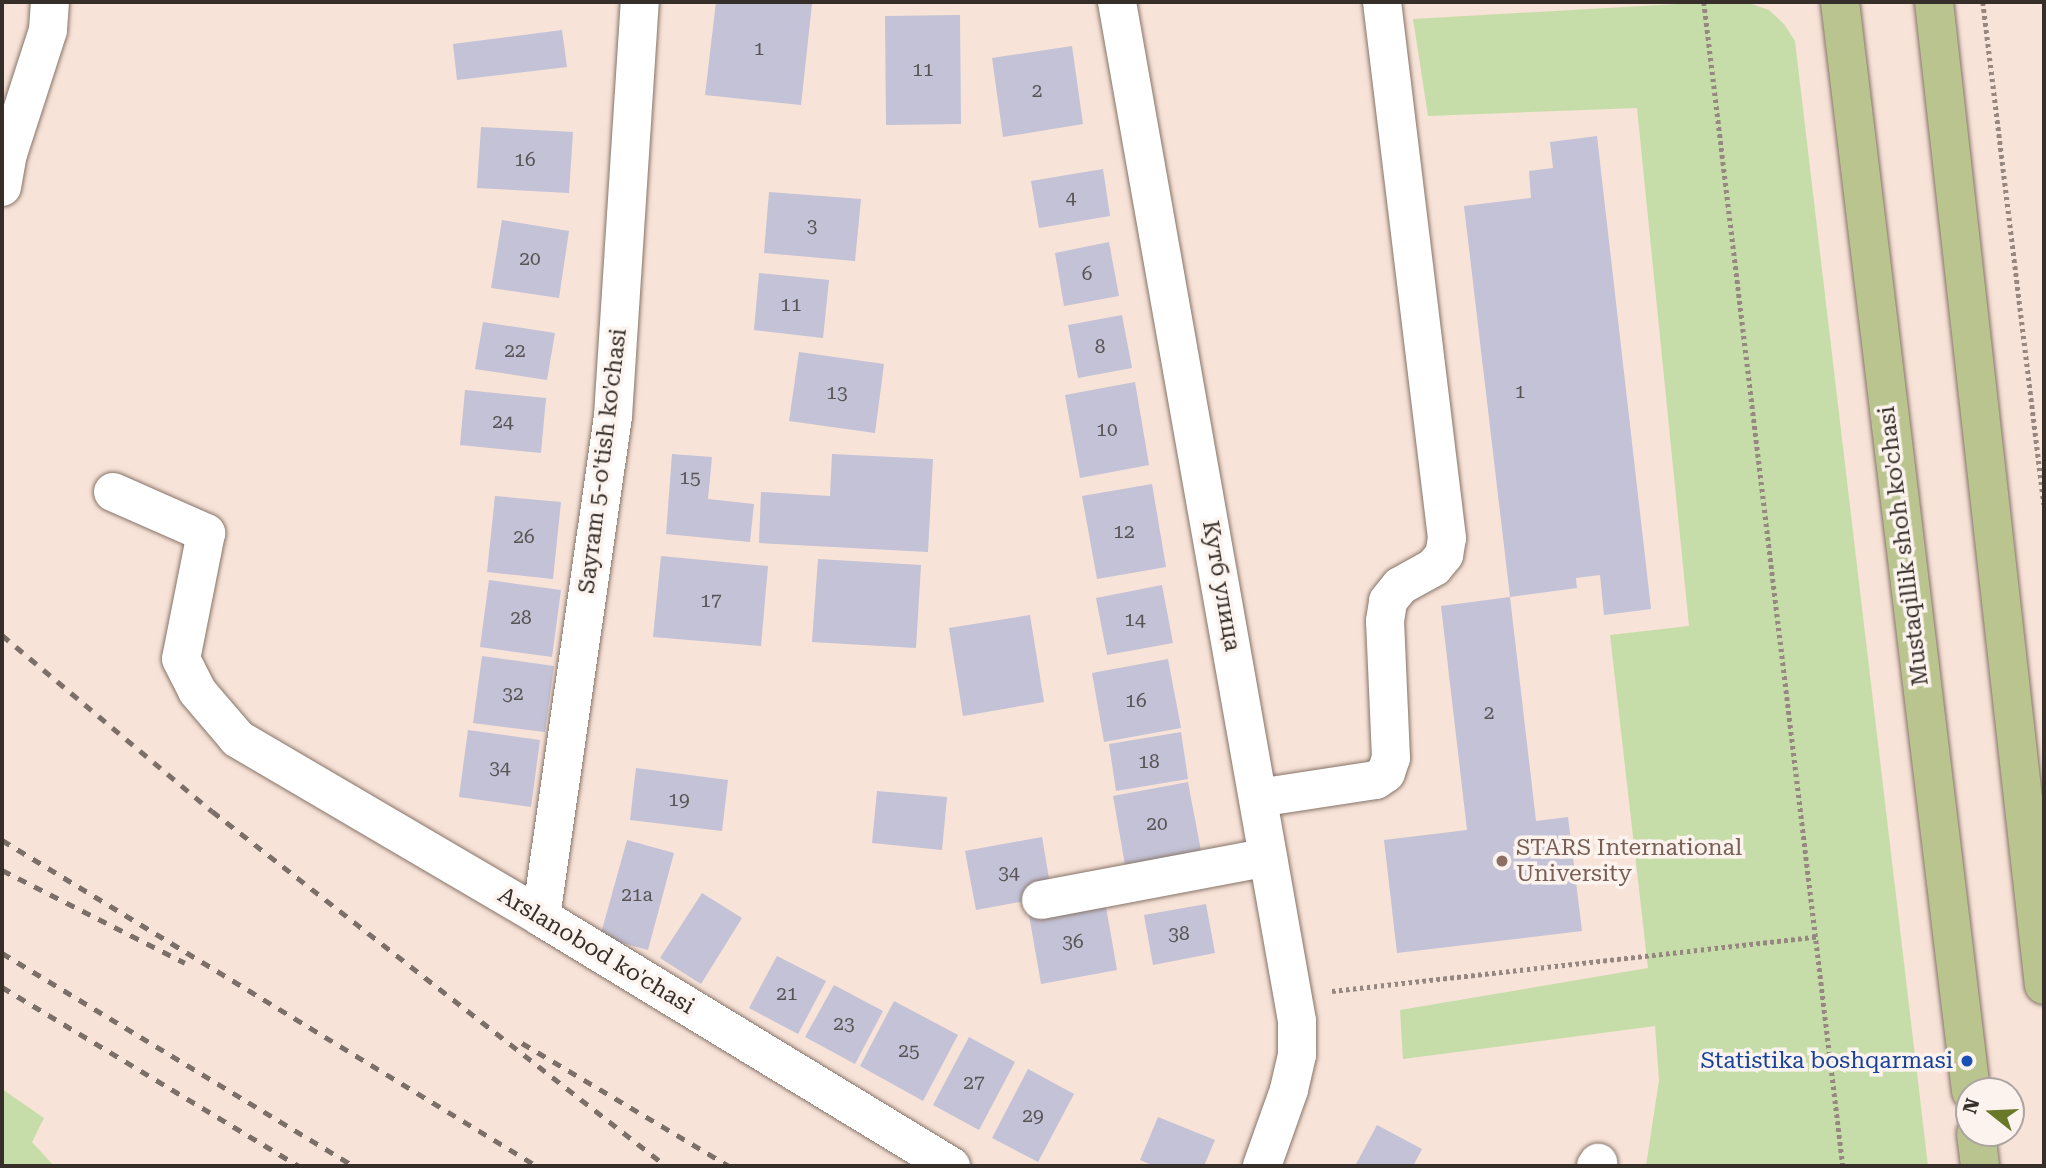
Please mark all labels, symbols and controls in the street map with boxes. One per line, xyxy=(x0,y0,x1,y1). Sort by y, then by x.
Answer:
house number: 1 xyxy=(754,38,764,60)
house number: 11 xyxy=(912,59,934,81)
house number: 2 xyxy=(1032,80,1042,102)
house number: 16 xyxy=(514,149,536,171)
house number: 4 xyxy=(1066,187,1076,209)
house number: 3 xyxy=(807,215,817,237)
house number: 20 xyxy=(519,248,541,270)
house number: 6 xyxy=(1082,263,1092,285)
house number: 11 xyxy=(780,294,802,316)
street label: Sayram 5-o'tish ko'chasi xyxy=(573,327,633,595)
house number: 8 xyxy=(1095,336,1105,358)
house number: 22 xyxy=(504,340,526,362)
house number: 1 xyxy=(1515,381,1525,403)
house number: 13 xyxy=(826,382,848,404)
street label: Mustaqillik shoh ko'chasi xyxy=(1873,405,1935,687)
house number: 24 xyxy=(492,411,514,433)
house number: 10 xyxy=(1096,419,1118,441)
house number: 15 xyxy=(679,467,701,489)
street label: Кутб улица xyxy=(1196,519,1246,653)
house number: 12 xyxy=(1113,521,1135,543)
house number: 26 xyxy=(513,526,535,548)
house number: 17 xyxy=(700,590,722,612)
house number: 28 xyxy=(510,607,532,629)
house number: 14 xyxy=(1124,609,1146,631)
house number: 32 xyxy=(502,683,524,705)
house number: 16 xyxy=(1125,690,1147,712)
house number: 2 xyxy=(1484,702,1494,724)
house number: 18 xyxy=(1138,751,1160,773)
house number: 34 xyxy=(489,757,511,779)
house number: 19 xyxy=(668,789,690,811)
house number: 20 xyxy=(1146,813,1168,835)
place label: STARS International University xyxy=(1516,834,1742,888)
marker: STARS International University xyxy=(1494,853,1510,869)
house number: 34 xyxy=(998,862,1020,884)
street label: Arslanobod ko'chasi xyxy=(493,882,699,1020)
house number: 21a xyxy=(621,884,653,906)
house number: 38 xyxy=(1168,923,1190,945)
house number: 36 xyxy=(1062,931,1084,953)
house number: 21 xyxy=(776,983,798,1005)
house number: 23 xyxy=(833,1013,855,1035)
house number: 25 xyxy=(898,1040,920,1062)
place label: Statistika boshqarmasi xyxy=(1701,1047,1953,1075)
marker: Statistika boshqarmasi xyxy=(1959,1053,1975,1069)
house number: 27 xyxy=(963,1072,985,1094)
north arrow xyxy=(1955,1077,2025,1147)
text: N xyxy=(1958,1095,1985,1116)
house number: 29 xyxy=(1022,1105,1044,1127)

